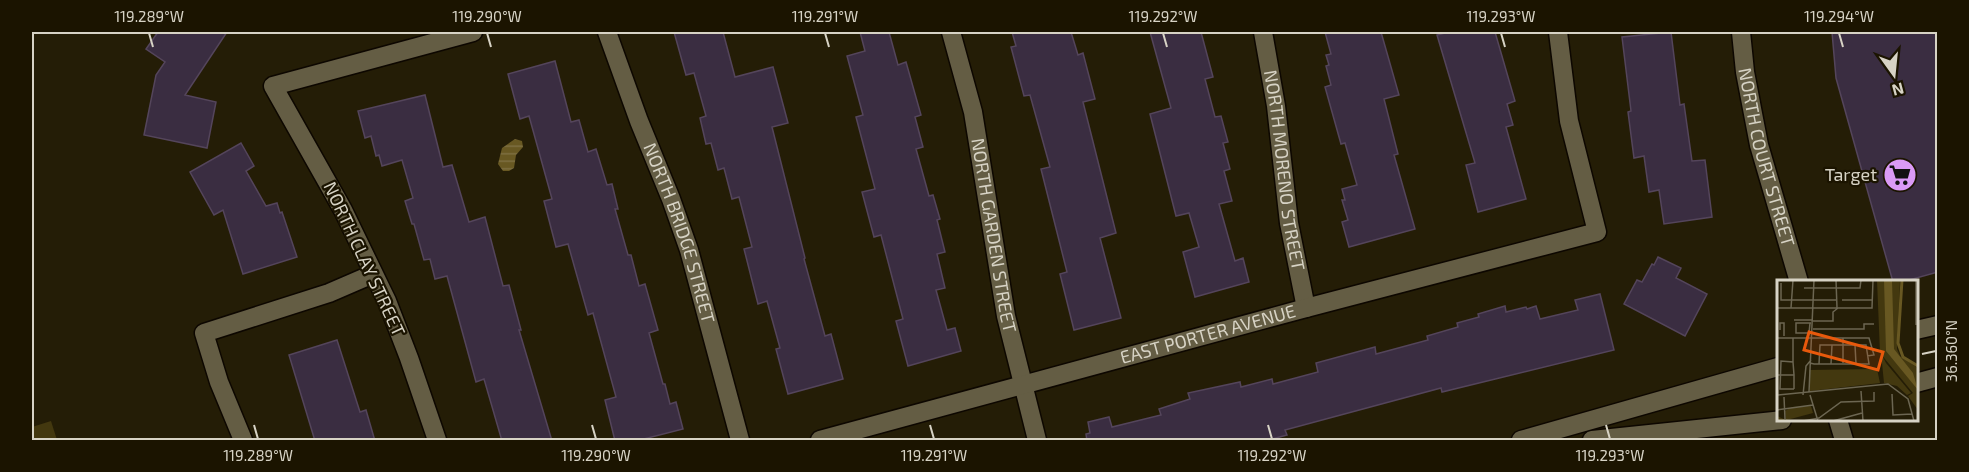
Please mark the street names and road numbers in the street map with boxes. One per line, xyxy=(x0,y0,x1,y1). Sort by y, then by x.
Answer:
street label: NORTH COURT STREET xyxy=(1734,66,1800,249)
street label: NORTH MORENO STREET xyxy=(1260,68,1310,273)
street label: NORTH GARDEN STREET xyxy=(967,136,1022,335)
street label: NORTH BRIDGE STREET xyxy=(639,140,720,326)
street label: NORTH CLAY STREET xyxy=(319,178,411,340)
street label: EAST PORTER AVENUE xyxy=(1118,299,1298,368)

